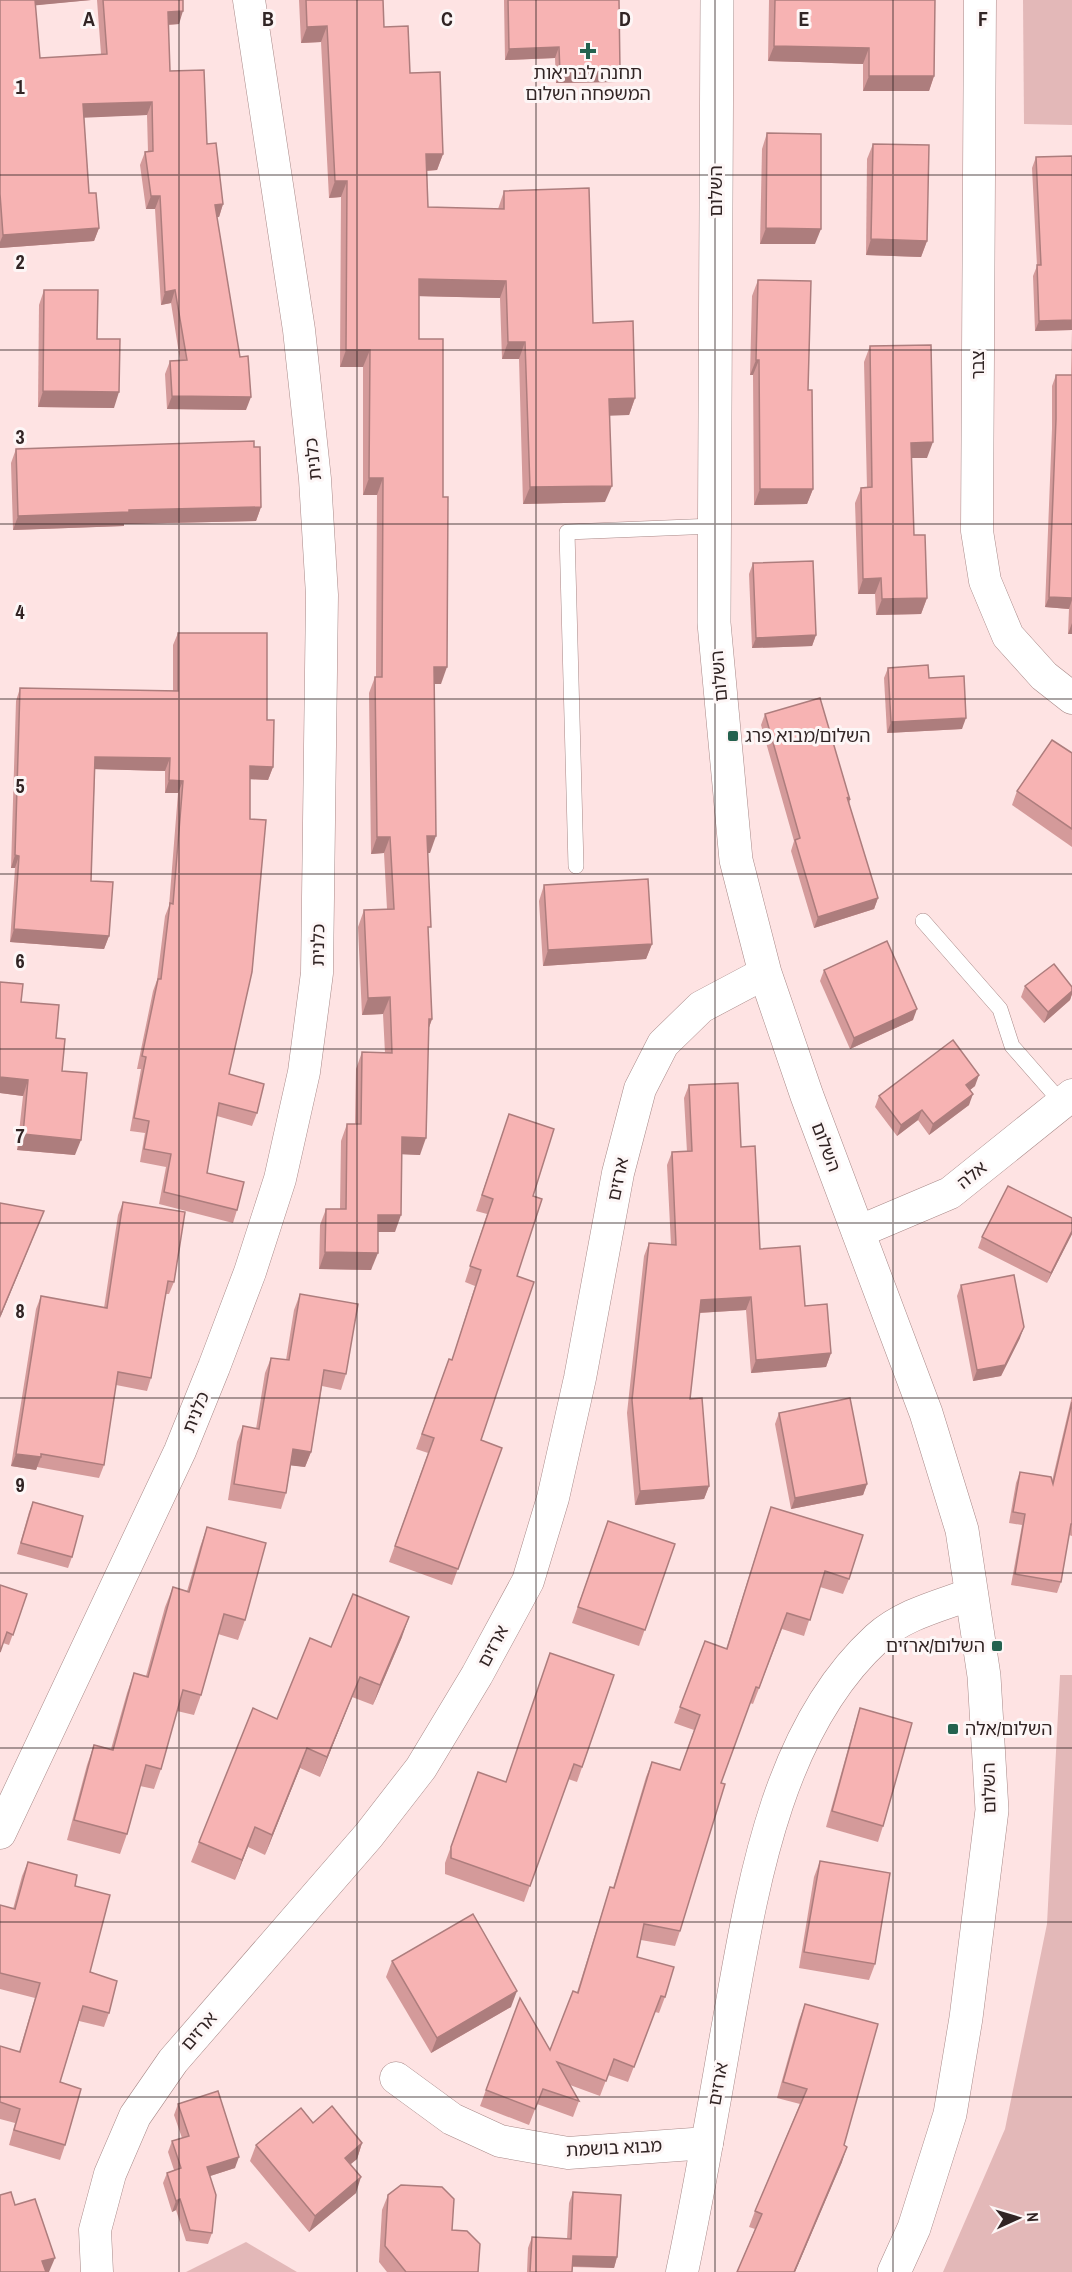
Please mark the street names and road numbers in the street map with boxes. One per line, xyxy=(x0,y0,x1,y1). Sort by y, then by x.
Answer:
street label: השלום xyxy=(703,165,728,217)
street label: צבר xyxy=(965,351,990,379)
street label: כלנית xyxy=(298,437,327,482)
street label: השלום xyxy=(704,649,733,703)
street label: כלנית xyxy=(305,924,330,966)
street label: השלום xyxy=(806,1118,847,1175)
street label: ארזים xyxy=(601,1155,634,1203)
street label: אלה xyxy=(951,1155,992,1194)
street label: כלנית xyxy=(176,1387,215,1436)
street label: ארזים xyxy=(471,1621,514,1671)
street label: השלום xyxy=(976,1762,1001,1814)
street label: ארזים xyxy=(175,2006,222,2055)
street label: ארזים xyxy=(701,2060,734,2108)
street label: מבוא בושמת xyxy=(565,2132,663,2162)

